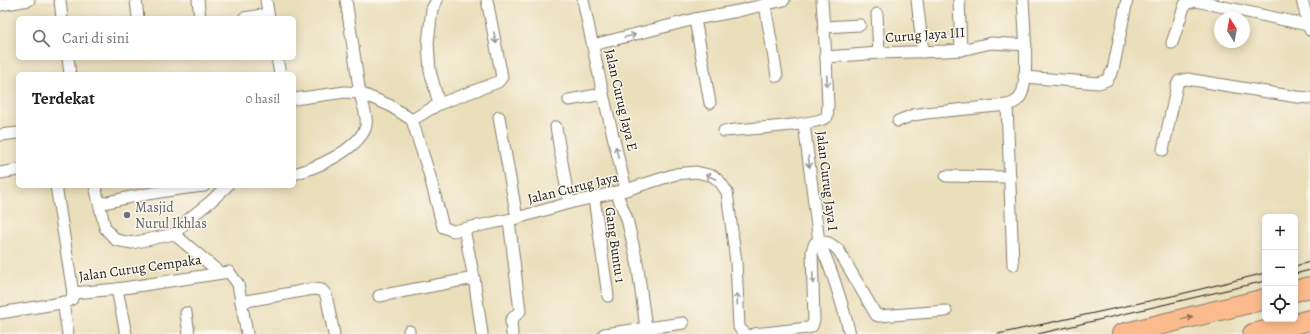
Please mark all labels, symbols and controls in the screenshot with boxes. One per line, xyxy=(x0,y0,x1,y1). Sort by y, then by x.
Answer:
north arrow xyxy=(1214,12,1250,48)
search box xyxy=(16,16,296,60)
street label: Curug Jaya III xyxy=(884,23,966,47)
icon: search xyxy=(30,27,52,49)
text: Cari di sini xyxy=(62,28,129,48)
one-way arrow xyxy=(491,31,499,44)
one-way arrow xyxy=(624,31,637,39)
street label: Jalan Curug Jaya E xyxy=(600,47,642,153)
one-way arrow xyxy=(823,74,831,87)
text: Terdekat xyxy=(32,87,95,110)
text: 0 hasil xyxy=(245,90,280,107)
street label: Jalan Curug Jaya I xyxy=(811,130,843,232)
one-way arrow xyxy=(613,146,621,159)
one-way arrow xyxy=(805,155,813,168)
street label: Jalan Curug Jaya xyxy=(526,167,621,208)
one-way arrow xyxy=(705,173,717,180)
place label: Masjid Nurul Ikhlas xyxy=(135,198,207,233)
street label: Gang Buntu 1 xyxy=(600,206,630,284)
marker: Masjid Nurul Ikhlas xyxy=(122,210,132,220)
map controls xyxy=(1262,214,1298,322)
button: + xyxy=(1262,214,1298,250)
street label: Jalan Curug Cempaka xyxy=(77,250,203,286)
button: − xyxy=(1262,250,1298,286)
one-way arrow xyxy=(809,271,816,284)
button: locate xyxy=(1262,286,1298,322)
one-way arrow xyxy=(734,293,741,306)
one-way arrow xyxy=(1181,314,1194,321)

